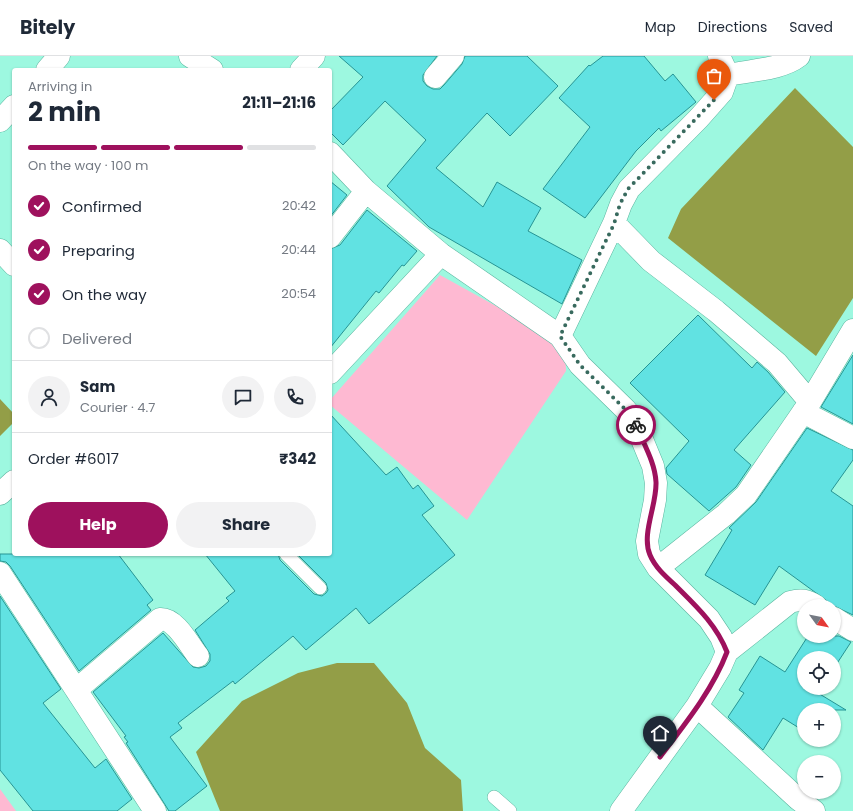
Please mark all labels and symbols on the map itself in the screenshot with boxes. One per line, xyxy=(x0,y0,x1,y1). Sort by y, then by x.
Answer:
pin xyxy=(697,59,731,100)
courier xyxy=(616,405,656,445)
north arrow xyxy=(797,599,841,643)
pin xyxy=(643,716,677,757)

